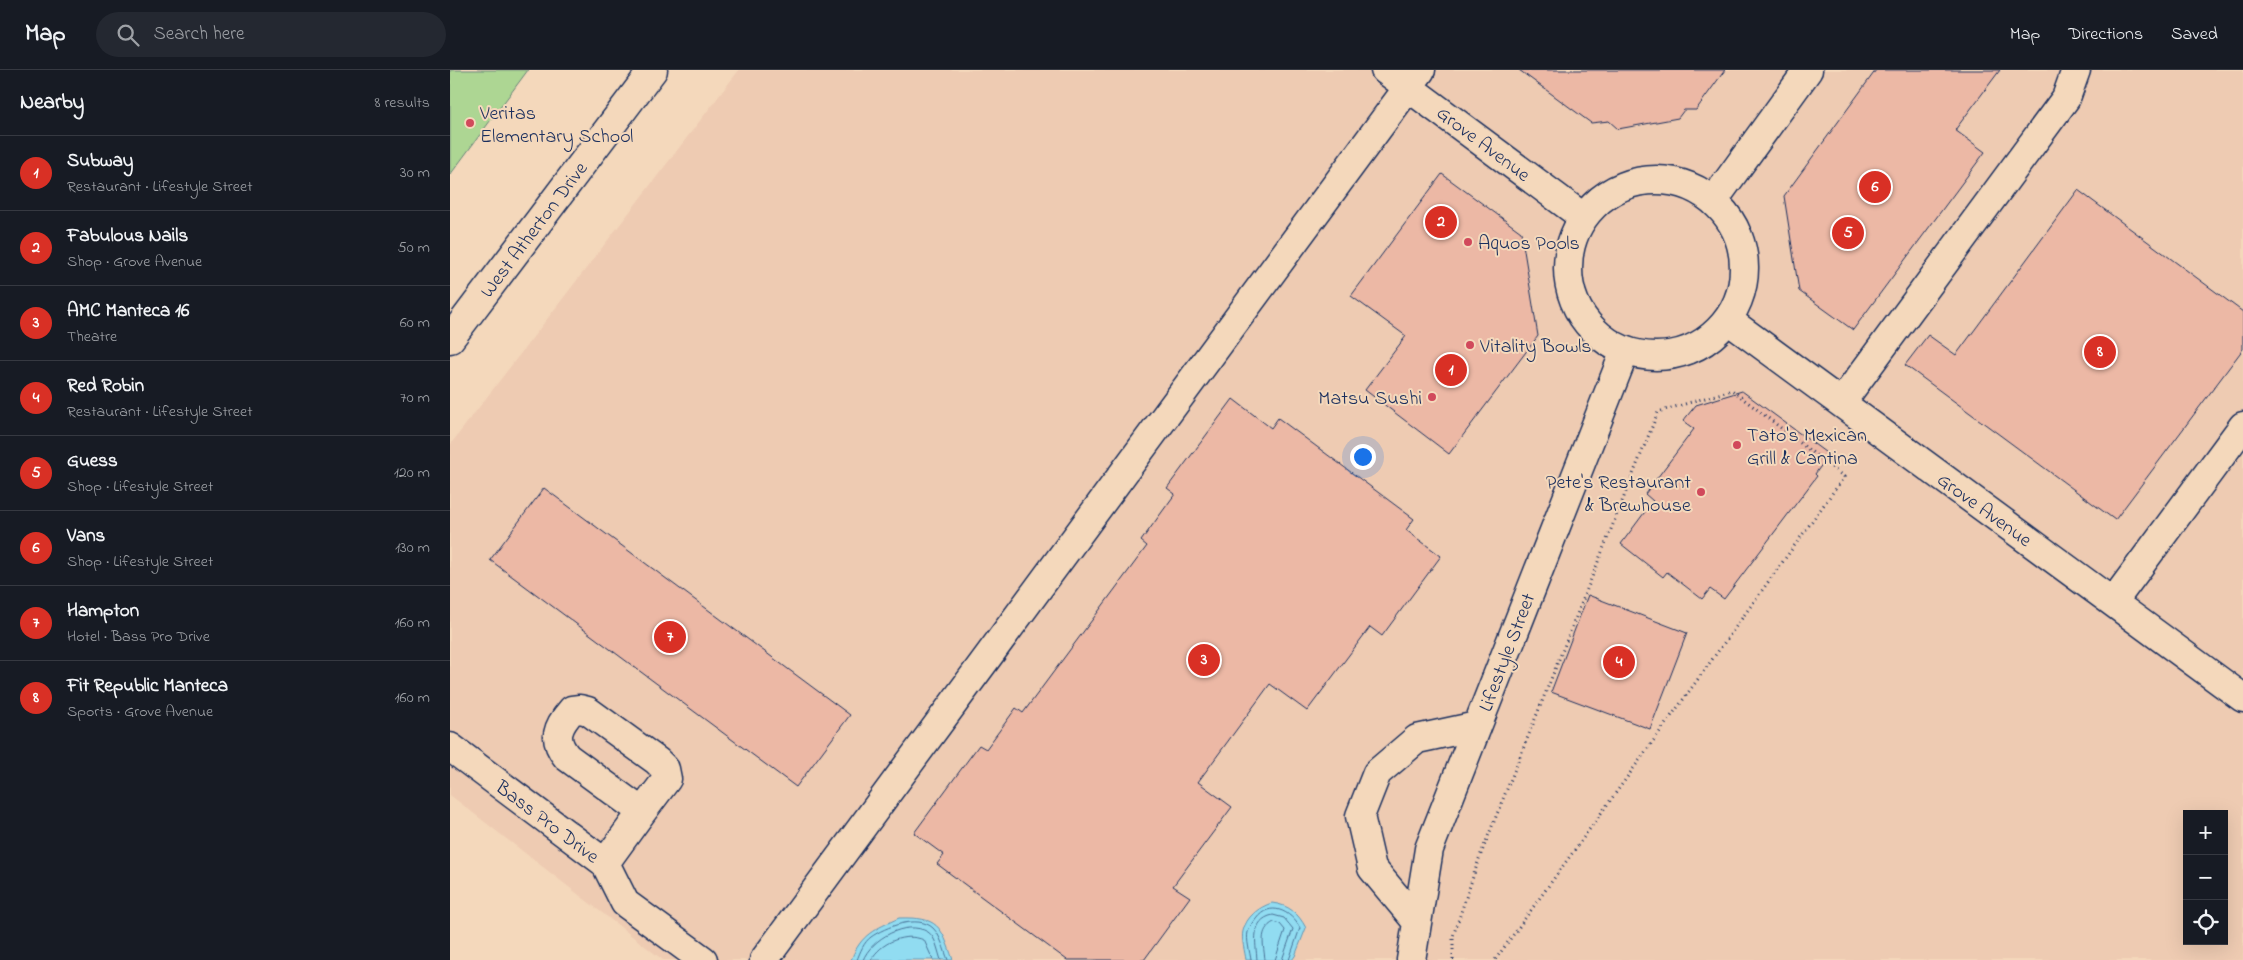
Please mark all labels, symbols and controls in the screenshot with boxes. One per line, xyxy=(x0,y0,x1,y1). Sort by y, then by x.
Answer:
search box xyxy=(96,12,446,57)
text: Map xyxy=(25,17,66,52)
icon: search xyxy=(114,21,142,49)
text: Search here xyxy=(154,21,245,48)
text: Map xyxy=(2010,22,2040,48)
text: Directions xyxy=(2068,22,2143,48)
text: Saved xyxy=(2171,22,2218,48)
text: Nearby xyxy=(20,88,84,118)
text: 8 results xyxy=(374,91,430,115)
place label: Veritas Elementary School xyxy=(479,100,633,152)
street label: Grove Avenue xyxy=(1429,100,1536,190)
marker: Veritas Elementary School xyxy=(464,117,476,129)
text: Subway xyxy=(67,148,133,175)
street label: West Atherton Drive xyxy=(474,156,596,305)
text: 1 xyxy=(33,161,39,185)
text: 30 m xyxy=(400,161,430,185)
pin: 6 xyxy=(1859,168,1891,206)
text: Restaurant · Lifestyle Street xyxy=(67,175,253,199)
pin: 2 xyxy=(1425,203,1457,241)
pin: 5 xyxy=(1832,214,1864,252)
text: Fabulous Nails xyxy=(67,223,188,250)
place label: Aquos Pools xyxy=(1478,230,1580,259)
text: 2 xyxy=(32,236,40,260)
text: 50 m xyxy=(398,236,430,260)
marker: Aquos Pools xyxy=(1462,236,1474,248)
text: Shop · Grove Avenue xyxy=(67,250,202,274)
text: AMC Manteca 16 xyxy=(67,298,189,325)
text: 3 xyxy=(33,311,39,335)
text: 60 m xyxy=(400,311,430,335)
text: Theatre xyxy=(67,325,117,349)
place label: Vitality Bowls xyxy=(1479,333,1591,362)
pin: 8 xyxy=(2084,333,2116,371)
marker: Vitality Bowls xyxy=(1464,339,1476,351)
pin: 1 xyxy=(1435,351,1467,389)
text: Red Robin xyxy=(67,373,144,400)
place label: Matsu Sushi xyxy=(1318,385,1422,414)
text: 4 xyxy=(33,386,39,410)
text: 70 m xyxy=(400,386,430,410)
marker: Matsu Sushi xyxy=(1426,391,1438,403)
text: Restaurant · Lifestyle Street xyxy=(67,400,253,424)
place label: Tato's Mexican Grill & Cantina xyxy=(1747,422,1867,474)
marker: Tato's Mexican Grill & Cantina xyxy=(1731,439,1743,451)
your location xyxy=(1350,444,1376,470)
text: Guess xyxy=(67,448,118,475)
text: 5 xyxy=(31,461,41,485)
text: 120 m xyxy=(394,461,430,485)
street label: Grove Avenue xyxy=(1930,467,2037,555)
place label: Pete's Restaurant & Brewhouse xyxy=(1546,469,1691,521)
text: Shop · Lifestyle Street xyxy=(67,475,213,499)
marker: Pete's Restaurant & Brewhouse xyxy=(1695,486,1707,498)
text: Vans xyxy=(67,523,105,550)
text: 6 xyxy=(32,536,40,560)
text: 130 m xyxy=(395,536,430,560)
text: Shop · Lifestyle Street xyxy=(67,550,213,574)
street label: Lifestyle Street xyxy=(1472,589,1544,716)
text: Hampton xyxy=(67,598,139,625)
text: 7 xyxy=(33,611,39,635)
text: 160 m xyxy=(395,611,430,635)
pin: 7 xyxy=(654,618,686,656)
text: Hotel · Bass Pro Drive xyxy=(67,625,210,649)
pin: 3 xyxy=(1188,641,1220,679)
pin: 4 xyxy=(1603,643,1635,681)
text: Fit Republic Manteca xyxy=(67,673,228,700)
text: 8 xyxy=(33,686,39,710)
text: 160 m xyxy=(395,686,430,710)
text: Sports · Grove Avenue xyxy=(67,700,213,724)
street label: Bass Pro Drive xyxy=(488,774,605,872)
map controls xyxy=(2183,810,2228,945)
button: + xyxy=(2183,810,2228,855)
button: − xyxy=(2183,855,2228,900)
button: locate xyxy=(2183,900,2228,945)

